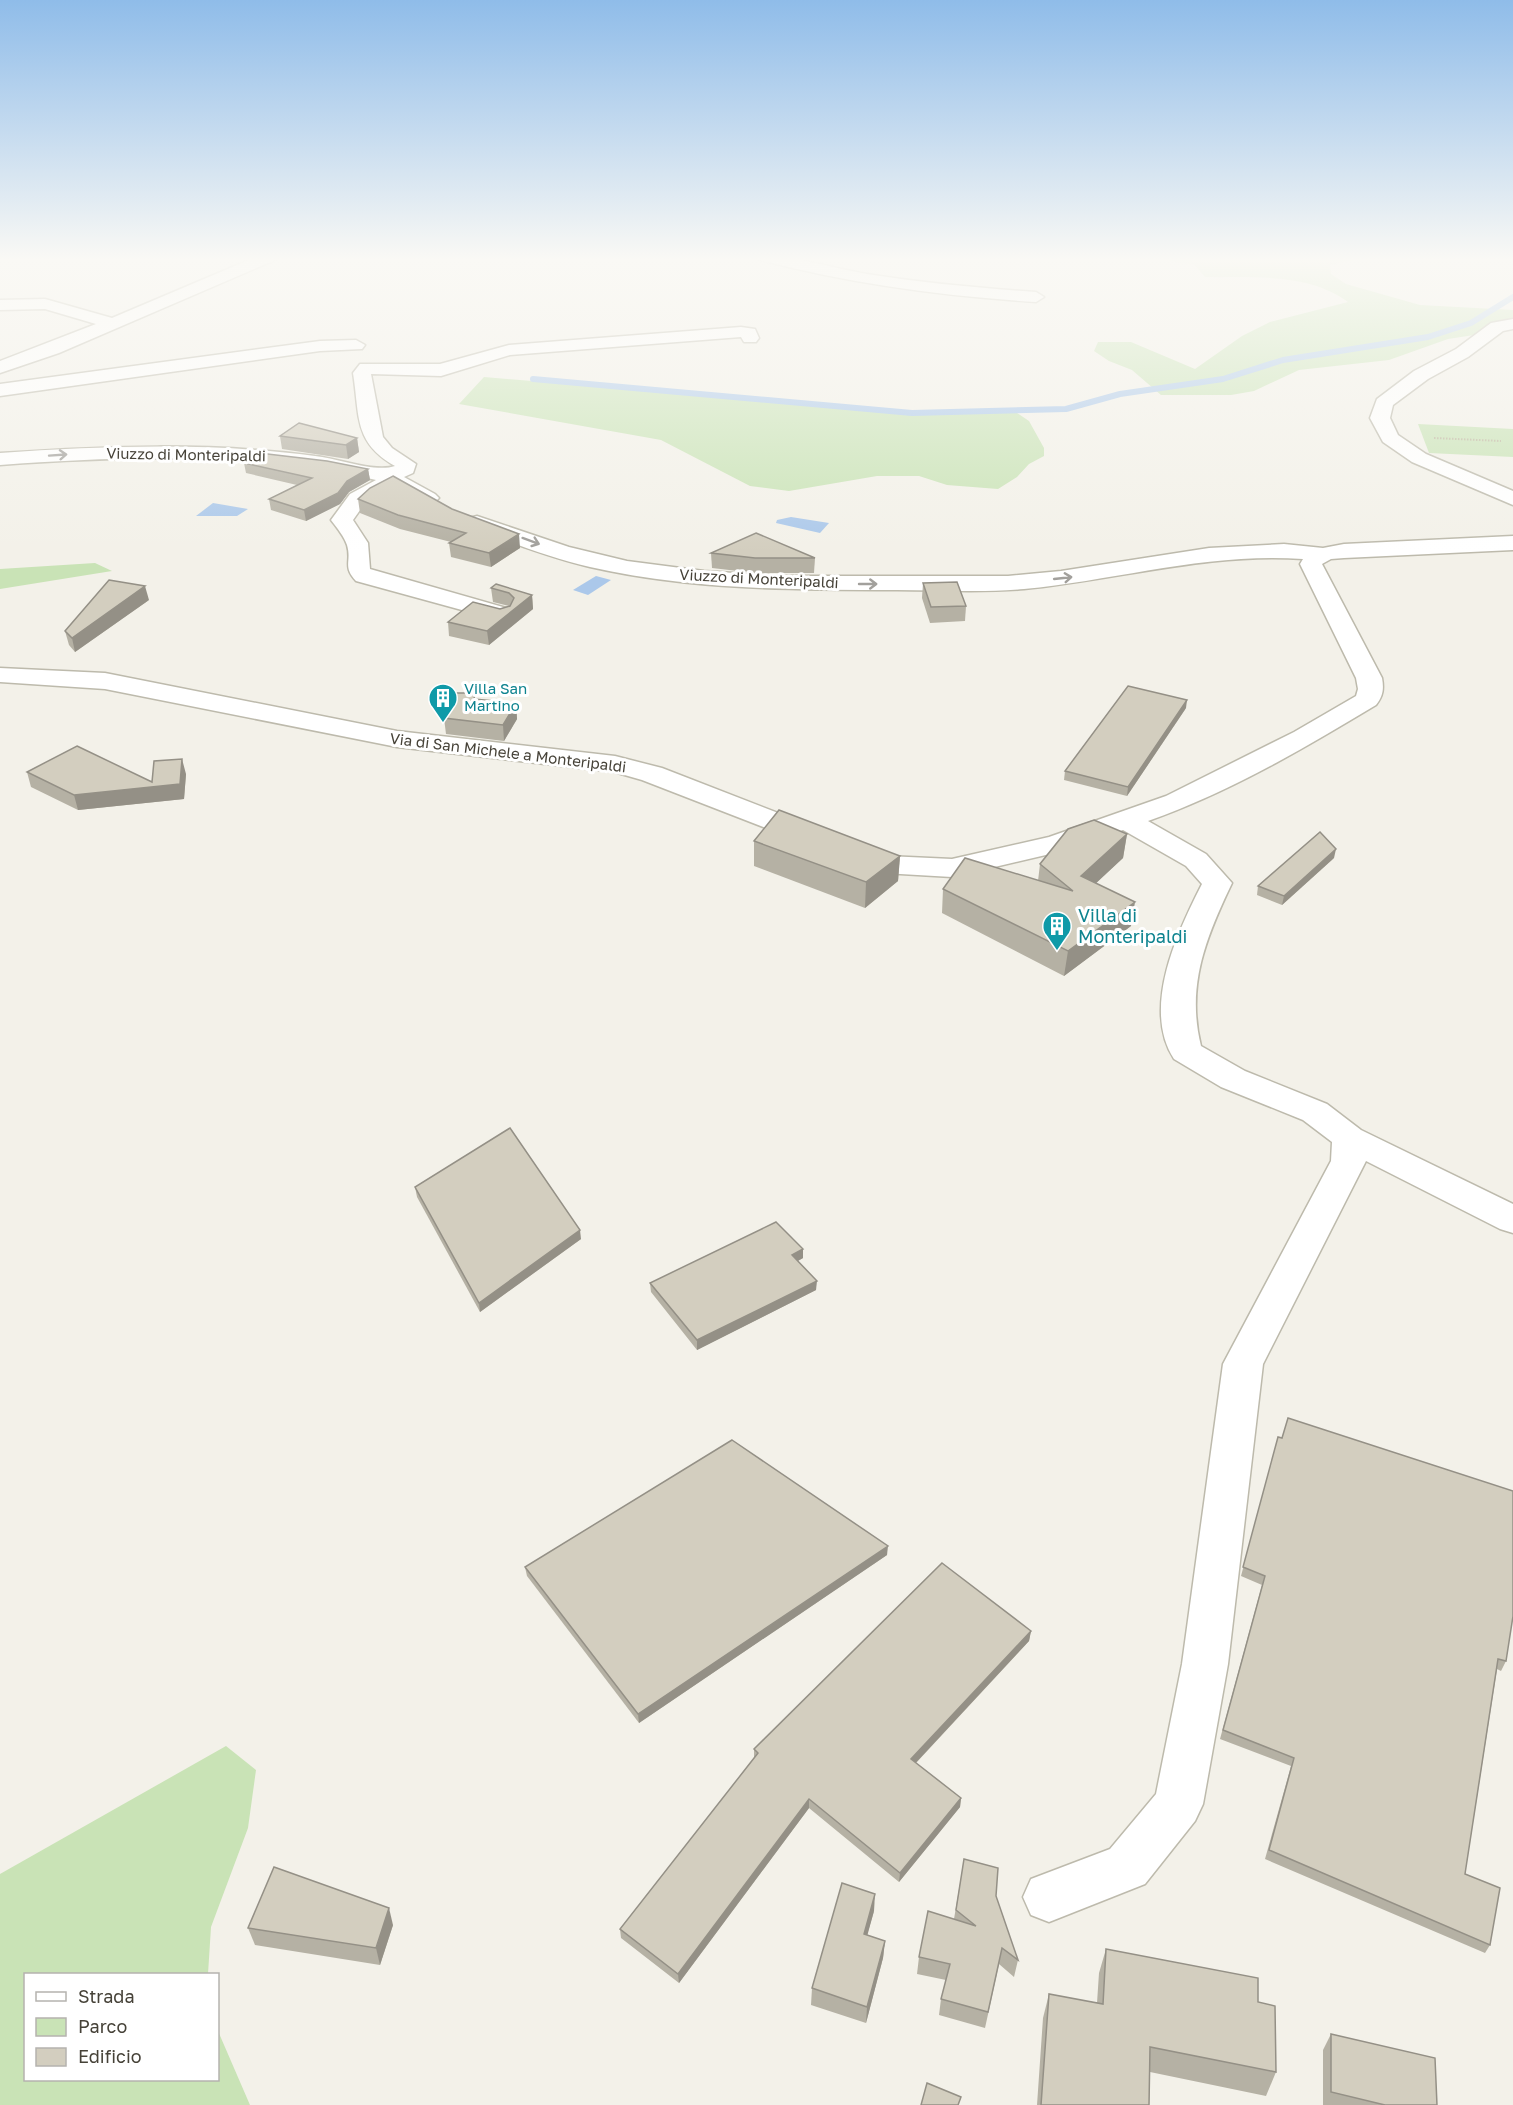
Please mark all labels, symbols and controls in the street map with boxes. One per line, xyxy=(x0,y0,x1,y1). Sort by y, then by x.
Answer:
street label: Viuzzo di Monteripaldi xyxy=(106,444,266,464)
one-way arrow xyxy=(48,449,68,460)
one-way arrow xyxy=(521,536,540,547)
street label: Viuzzo di Monteripaldi xyxy=(679,565,839,591)
one-way arrow xyxy=(1052,572,1072,583)
one-way arrow xyxy=(857,578,877,590)
place label: Villa San Martino xyxy=(464,679,527,714)
building icon: Villa San Martino xyxy=(427,682,459,724)
street label: Via di San Michele a Monteripaldi xyxy=(389,729,627,775)
place label: Villa di Monteripaldi xyxy=(1078,904,1187,947)
building icon: Villa di Monteripaldi xyxy=(1041,910,1073,952)
legend xyxy=(24,1973,219,2081)
text: Strada xyxy=(78,1985,135,2007)
text: Parco xyxy=(78,2015,127,2037)
text: Edificio xyxy=(78,2045,142,2067)

